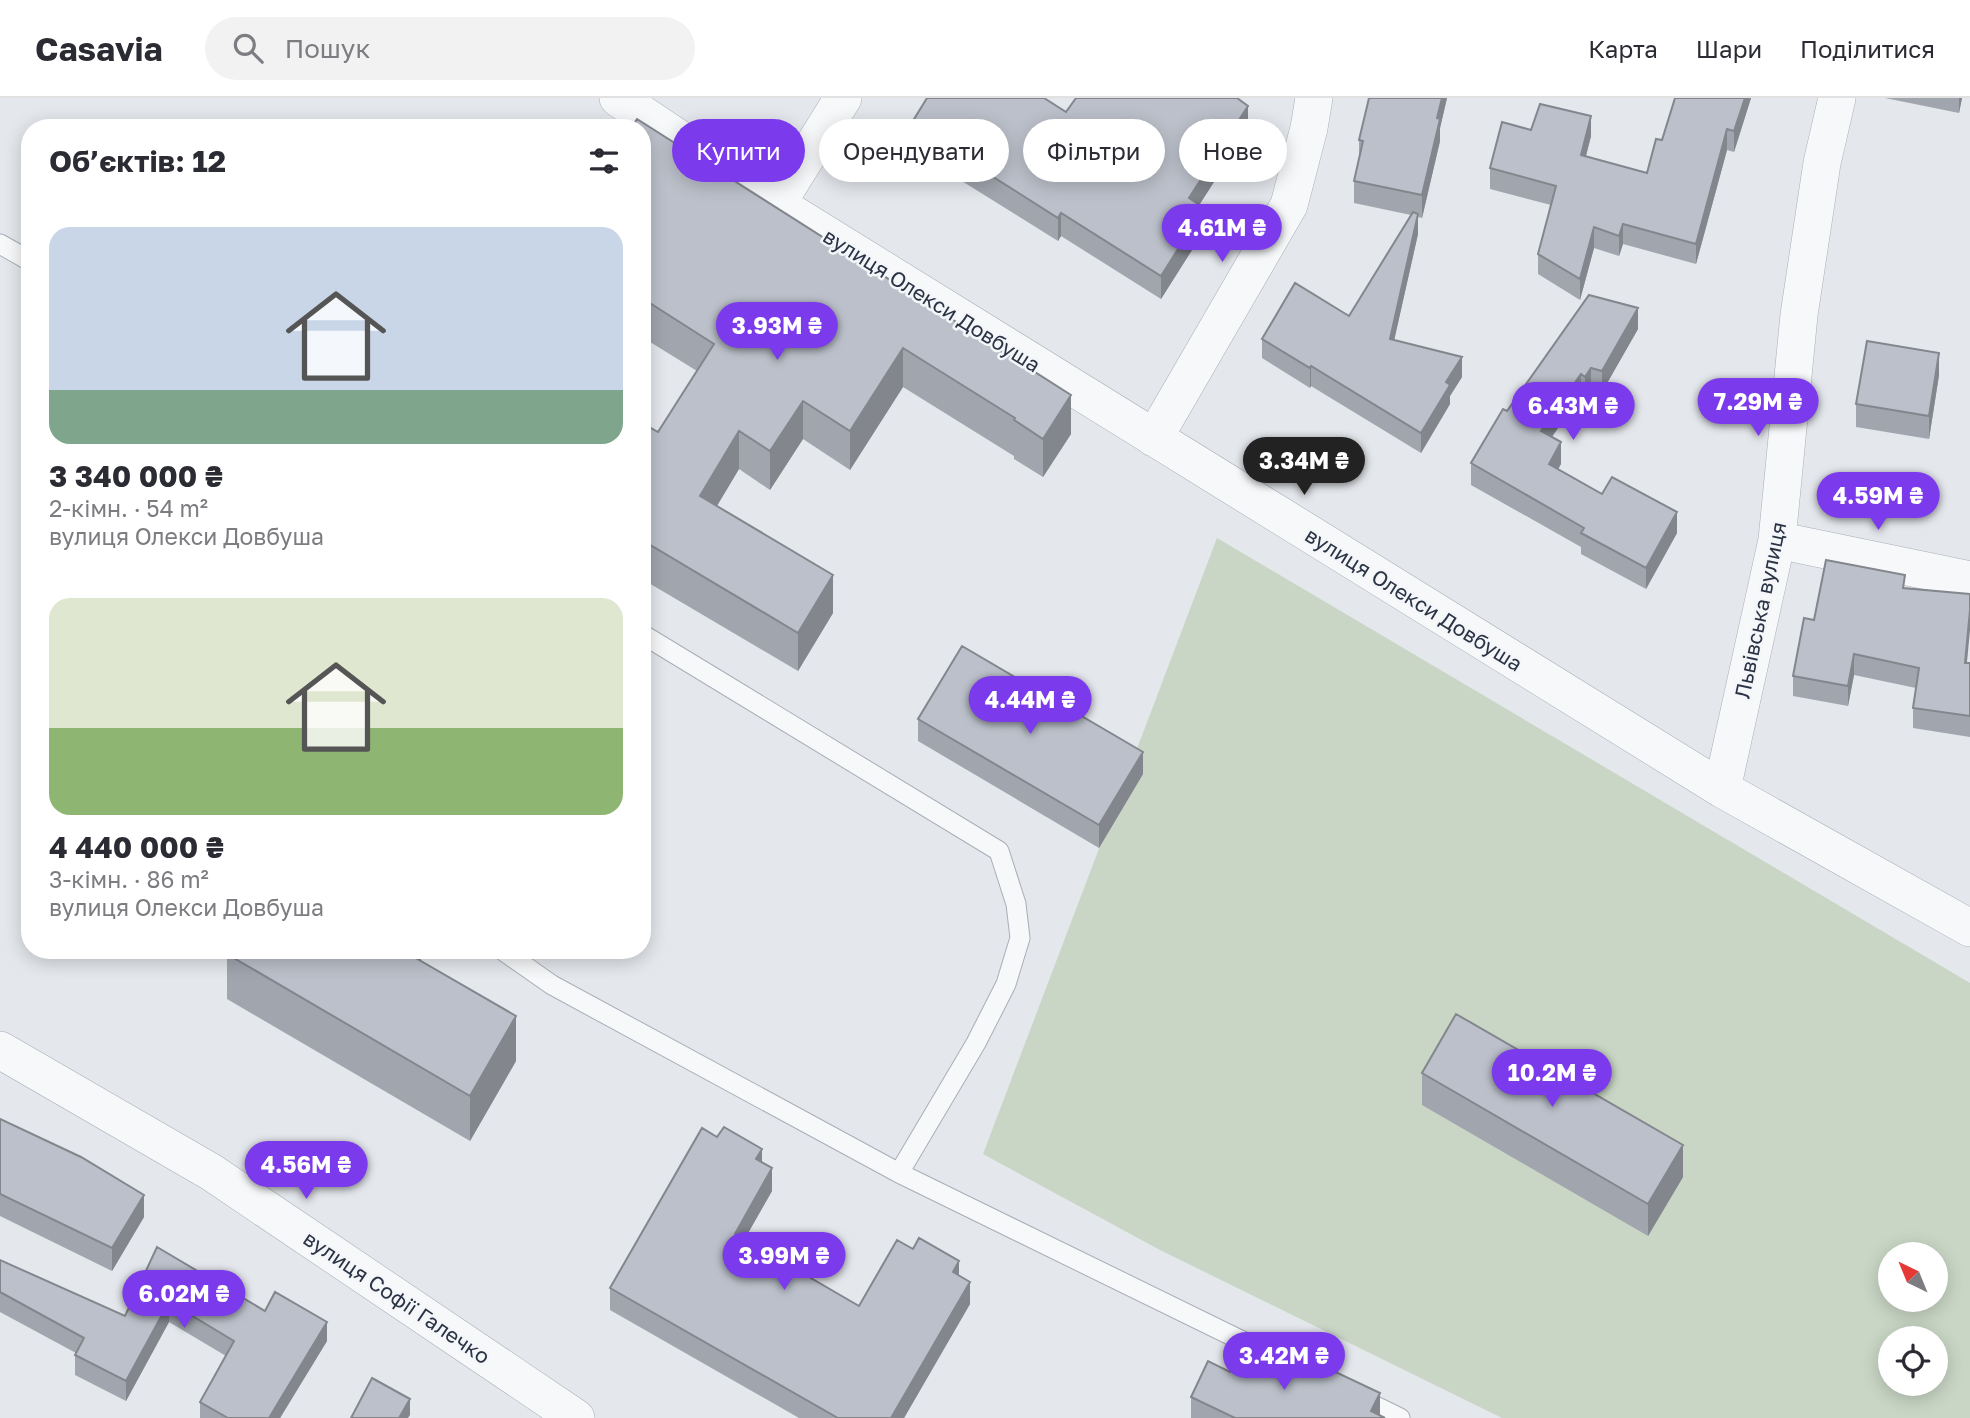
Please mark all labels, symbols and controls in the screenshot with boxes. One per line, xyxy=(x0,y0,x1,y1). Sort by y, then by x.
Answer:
search box xyxy=(205,17,695,80)
text: Casavia xyxy=(35,29,163,68)
icon: search xyxy=(229,29,267,67)
text: Пошук xyxy=(285,33,370,64)
text: Карта xyxy=(1588,34,1658,63)
text: Шари xyxy=(1696,34,1762,63)
text: Поділитися xyxy=(1800,34,1935,63)
chip: Купити xyxy=(672,119,805,182)
chip: Орендувати xyxy=(819,119,1009,182)
chip: Фільтри xyxy=(1023,119,1165,182)
chip: Нове xyxy=(1179,119,1287,182)
icon: filters xyxy=(585,142,623,180)
text: Об’єктів: 12 xyxy=(49,143,226,179)
pin: 4.61M ₴ xyxy=(1157,204,1287,264)
text: 4.61M ₴ xyxy=(1178,213,1266,241)
street label: вулиця Олекси Довбуша xyxy=(819,222,1045,378)
icon: home xyxy=(273,273,399,399)
pin: 3.93M ₴ xyxy=(712,302,842,362)
text: 3.93M ₴ xyxy=(732,311,822,339)
pin: 7.29M ₴ xyxy=(1693,378,1823,438)
pin: 6.43M ₴ xyxy=(1508,382,1638,442)
text: 7.29M ₴ xyxy=(1714,387,1802,415)
text: 6.43M ₴ xyxy=(1528,391,1618,419)
pin: 3.34M ₴ xyxy=(1239,438,1369,497)
text: 3.34M ₴ xyxy=(1259,446,1349,474)
text: 3 340 000 ₴ xyxy=(49,458,223,494)
pin: 4.59M ₴ xyxy=(1813,472,1943,532)
text: 4.59M ₴ xyxy=(1833,481,1923,509)
text: 2-кімн. · 54 m² xyxy=(49,494,208,522)
street label: Львівська вулиця xyxy=(1729,519,1791,701)
street label: вулиця Олекси Довбуша xyxy=(1301,521,1527,677)
text: вулиця Олекси Довбуша xyxy=(49,522,324,550)
icon: home xyxy=(273,644,399,770)
pin: 4.44M ₴ xyxy=(965,676,1095,736)
text: 4.44M ₴ xyxy=(985,685,1075,713)
text: 4 440 000 ₴ xyxy=(49,829,224,865)
text: 3-кімн. · 86 m² xyxy=(49,865,209,893)
text: вулиця Олекси Довбуша xyxy=(49,893,324,921)
pin: 10.2M ₴ xyxy=(1487,1049,1617,1109)
text: 10.2M ₴ xyxy=(1508,1058,1596,1086)
pin: 4.56M ₴ xyxy=(241,1142,371,1201)
text: 4.56M ₴ xyxy=(261,1150,351,1178)
street label: вулиця Софії Галечко xyxy=(299,1225,495,1369)
pin: 3.99M ₴ xyxy=(719,1232,849,1292)
text: 3.99M ₴ xyxy=(739,1241,829,1269)
north arrow xyxy=(1878,1242,1948,1312)
map controls xyxy=(1878,1242,1948,1396)
pin: 6.02M ₴ xyxy=(119,1270,249,1330)
text: 6.02M ₴ xyxy=(138,1279,230,1307)
button: locate xyxy=(1878,1326,1948,1396)
pin: 3.42M ₴ xyxy=(1219,1332,1349,1392)
text: 3.42M ₴ xyxy=(1239,1341,1329,1369)

